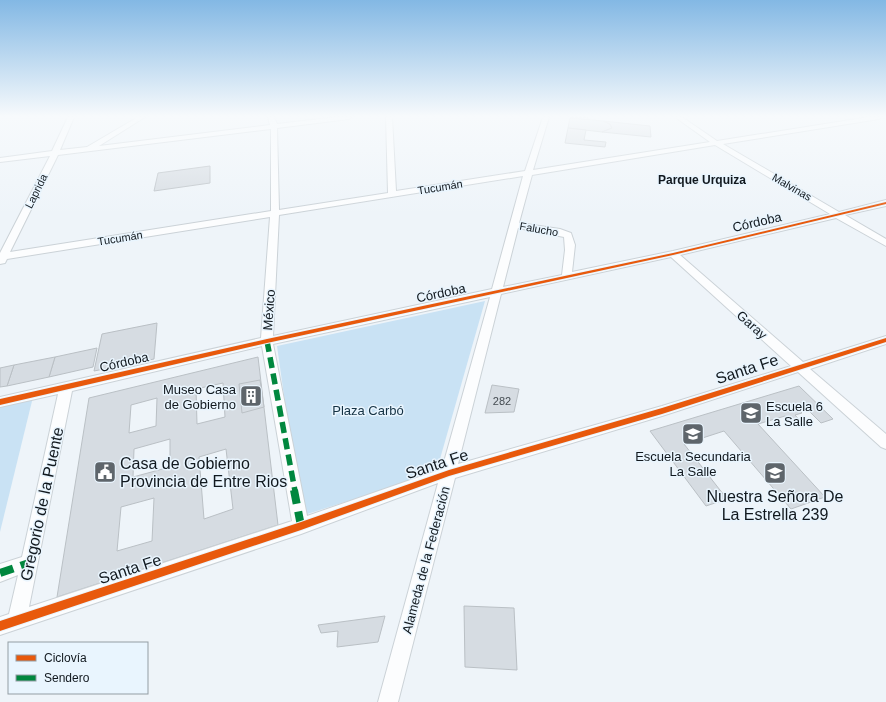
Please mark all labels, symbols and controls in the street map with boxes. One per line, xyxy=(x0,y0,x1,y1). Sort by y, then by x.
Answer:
street label: Laprida xyxy=(23,171,50,210)
street label: Malvinas xyxy=(770,171,814,203)
district label: Parque Urquiza xyxy=(658,173,746,187)
street label: Tucumán xyxy=(417,178,463,196)
street label: Córdoba xyxy=(731,209,784,235)
street label: Falucho xyxy=(519,220,559,238)
street label: Tucumán xyxy=(97,229,143,247)
street label: Córdoba xyxy=(415,280,468,306)
street label: México xyxy=(260,289,278,331)
street label: Garay xyxy=(734,308,771,343)
street label: Córdoba xyxy=(98,349,151,375)
street label: Santa Fe xyxy=(713,351,781,387)
place label: Museo Casa de Gobierno xyxy=(163,382,237,412)
building icon: Museo Casa de Gobierno xyxy=(238,383,264,409)
house number: 282 xyxy=(493,395,511,407)
place label: Escuela 6 La Salle xyxy=(766,399,823,429)
school or university icon: Escuela 6 La Salle xyxy=(738,400,764,426)
park label: Plaza Carbó xyxy=(332,403,404,418)
school or university icon: Escuela Secundaria La Salle xyxy=(680,421,706,447)
street label: Gregorio de la Puente xyxy=(17,426,67,582)
street label: Santa Fe xyxy=(403,446,471,482)
place label: Escuela Secundaria La Salle xyxy=(635,449,752,479)
place label: Casa de Gobierno Provincia de Entre Rios xyxy=(120,455,287,490)
public building icon: Casa de Gobierno Provincia de Entre Rios xyxy=(92,459,118,485)
school or university icon: Nuestra Señora De La Estrella 239 xyxy=(762,460,788,486)
street label: Alameda de la Federación xyxy=(399,485,453,635)
place label: Nuestra Señora De La Estrella 239 xyxy=(707,488,844,523)
street label: Santa Fe xyxy=(96,551,164,587)
legend xyxy=(8,642,148,694)
text: Ciclovía xyxy=(44,651,87,665)
text: Sendero xyxy=(44,671,90,685)

